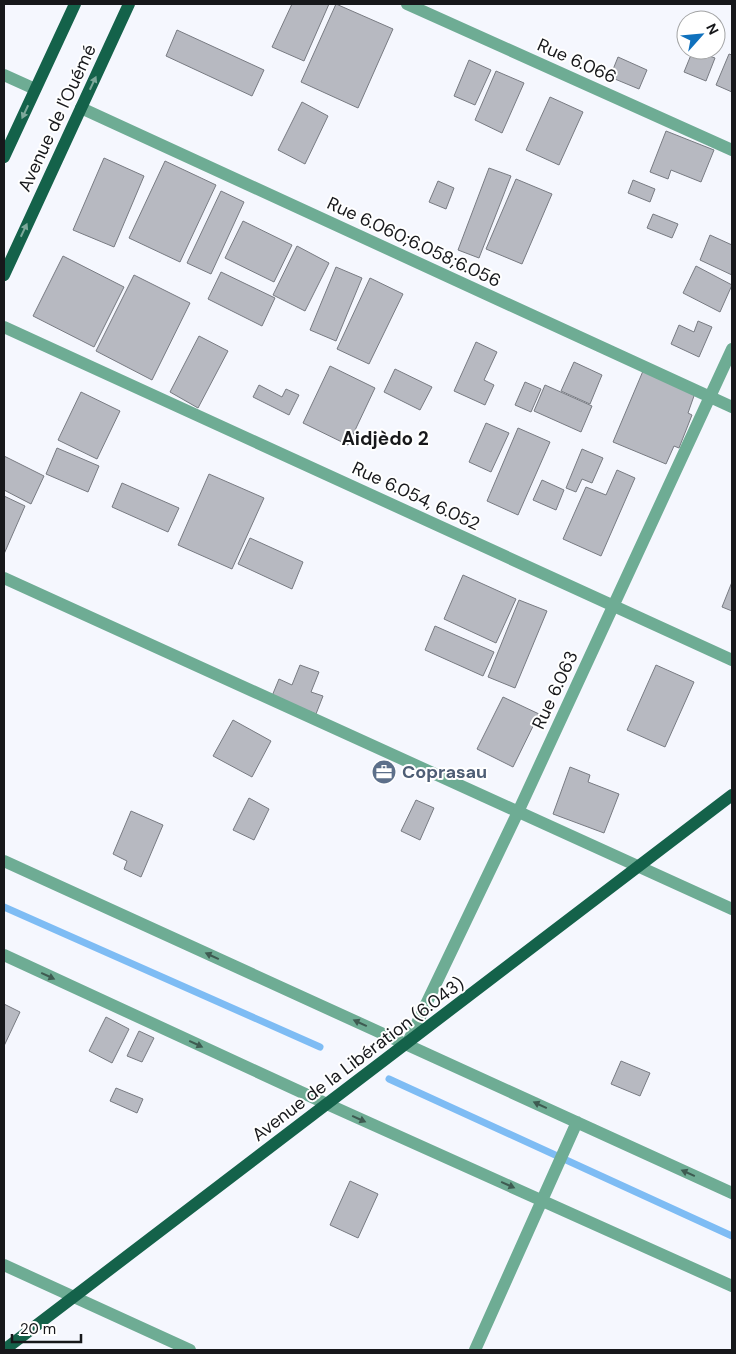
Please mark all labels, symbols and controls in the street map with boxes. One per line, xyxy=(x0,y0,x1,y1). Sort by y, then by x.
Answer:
north arrow xyxy=(676,10,726,60)
text: N xyxy=(702,20,723,38)
street label: Rue 6.066 xyxy=(534,33,620,89)
street label: Avenue de l'Ouémé xyxy=(12,40,102,196)
one-way arrow xyxy=(89,76,97,90)
one-way arrow xyxy=(21,105,29,119)
street label: Rue 6.060;6.058;6.056 xyxy=(323,191,505,293)
one-way arrow xyxy=(20,223,29,238)
district label: Aidjèdo 2 xyxy=(341,426,429,451)
street label: Rue 6.054, 6.052 xyxy=(348,456,484,536)
street label: Rue 6.063 xyxy=(526,647,584,733)
office icon: Coprasau xyxy=(371,759,397,785)
place label: Coprasau xyxy=(402,760,487,784)
one-way arrow xyxy=(205,952,220,960)
street label: Avenue de la Libération (6.043) xyxy=(247,971,469,1147)
one-way arrow xyxy=(41,972,55,980)
one-way arrow xyxy=(353,1019,367,1027)
one-way arrow xyxy=(188,1040,203,1048)
one-way arrow xyxy=(533,1101,547,1109)
one-way arrow xyxy=(352,1115,366,1123)
one-way arrow xyxy=(681,1168,695,1176)
one-way arrow xyxy=(501,1181,515,1189)
scale bar xyxy=(12,1312,81,1344)
text: 20 m xyxy=(20,1319,56,1339)

